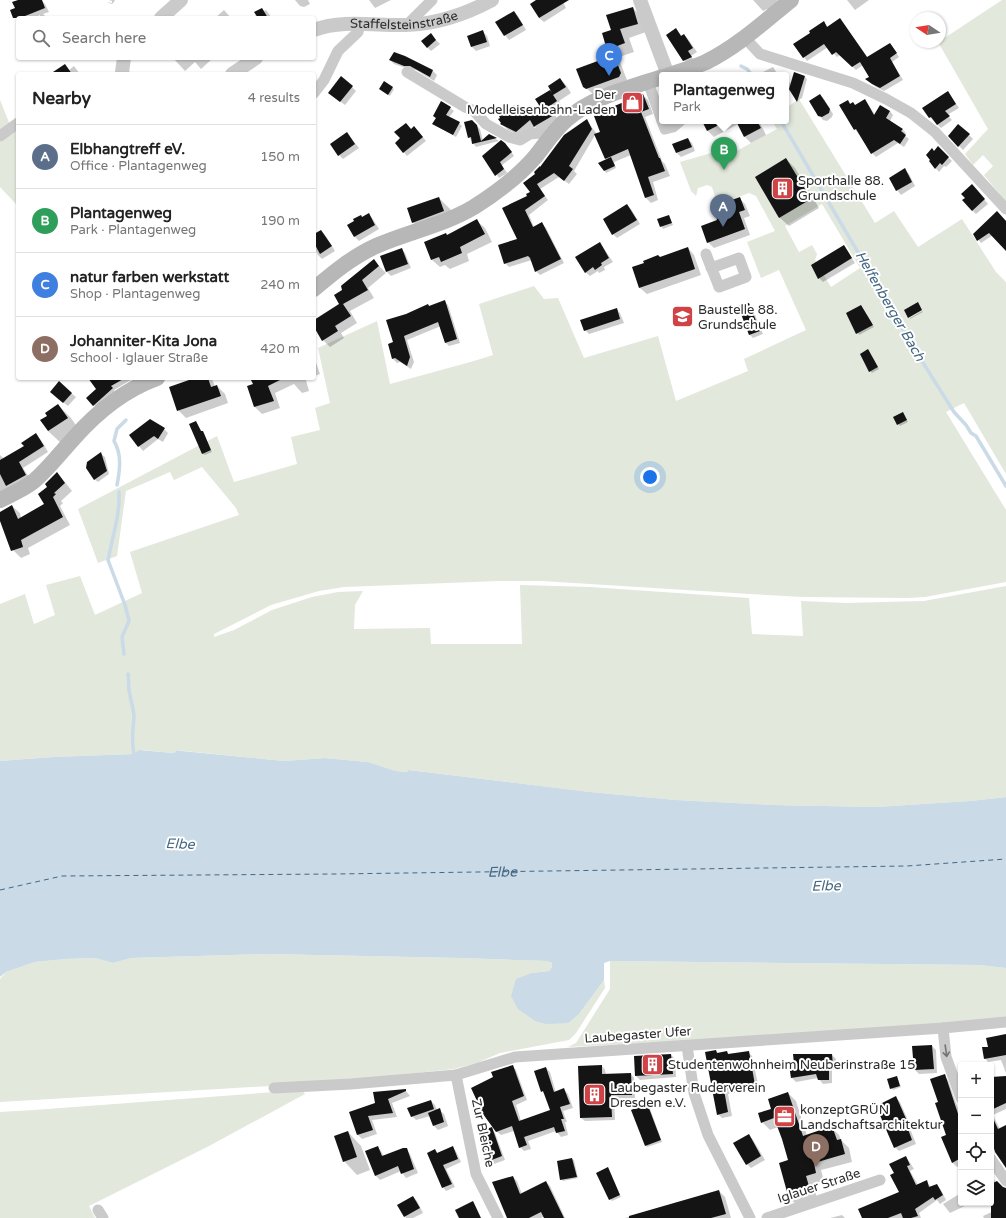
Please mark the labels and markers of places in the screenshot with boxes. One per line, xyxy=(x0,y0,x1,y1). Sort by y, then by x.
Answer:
pin: C xyxy=(596,43,622,76)
place label: Der Modelleisenbahn-Laden xyxy=(467,87,616,118)
shop icon: Der Modelleisenbahn-Laden xyxy=(619,89,645,115)
pin: B xyxy=(711,137,737,170)
place label: Sporthalle 88. Grundschule xyxy=(798,173,884,204)
building icon: Sporthalle 88. Grundschule xyxy=(770,175,796,201)
pin: A xyxy=(710,194,736,227)
place label: Baustelle 88. Grundschule xyxy=(698,302,778,333)
school or university icon: Baustelle 88. Grundschule xyxy=(669,304,695,330)
building icon: Studentenwohnheim Neuberinstraße 15 xyxy=(640,1052,666,1078)
place label: Studentenwohnheim Neuberinstraße 15 xyxy=(668,1057,915,1073)
place label: Laubegaster Ruderverein Dresden e.V. xyxy=(610,1080,766,1111)
building icon: Laubegaster Ruderverein Dresden e.V. xyxy=(582,1082,608,1108)
place label: konzeptGRÜN Landschaftsarchitektur xyxy=(800,1102,943,1133)
office icon: konzeptGRÜN Landschaftsarchitektur xyxy=(772,1104,798,1130)
pin: D xyxy=(803,1134,829,1167)

